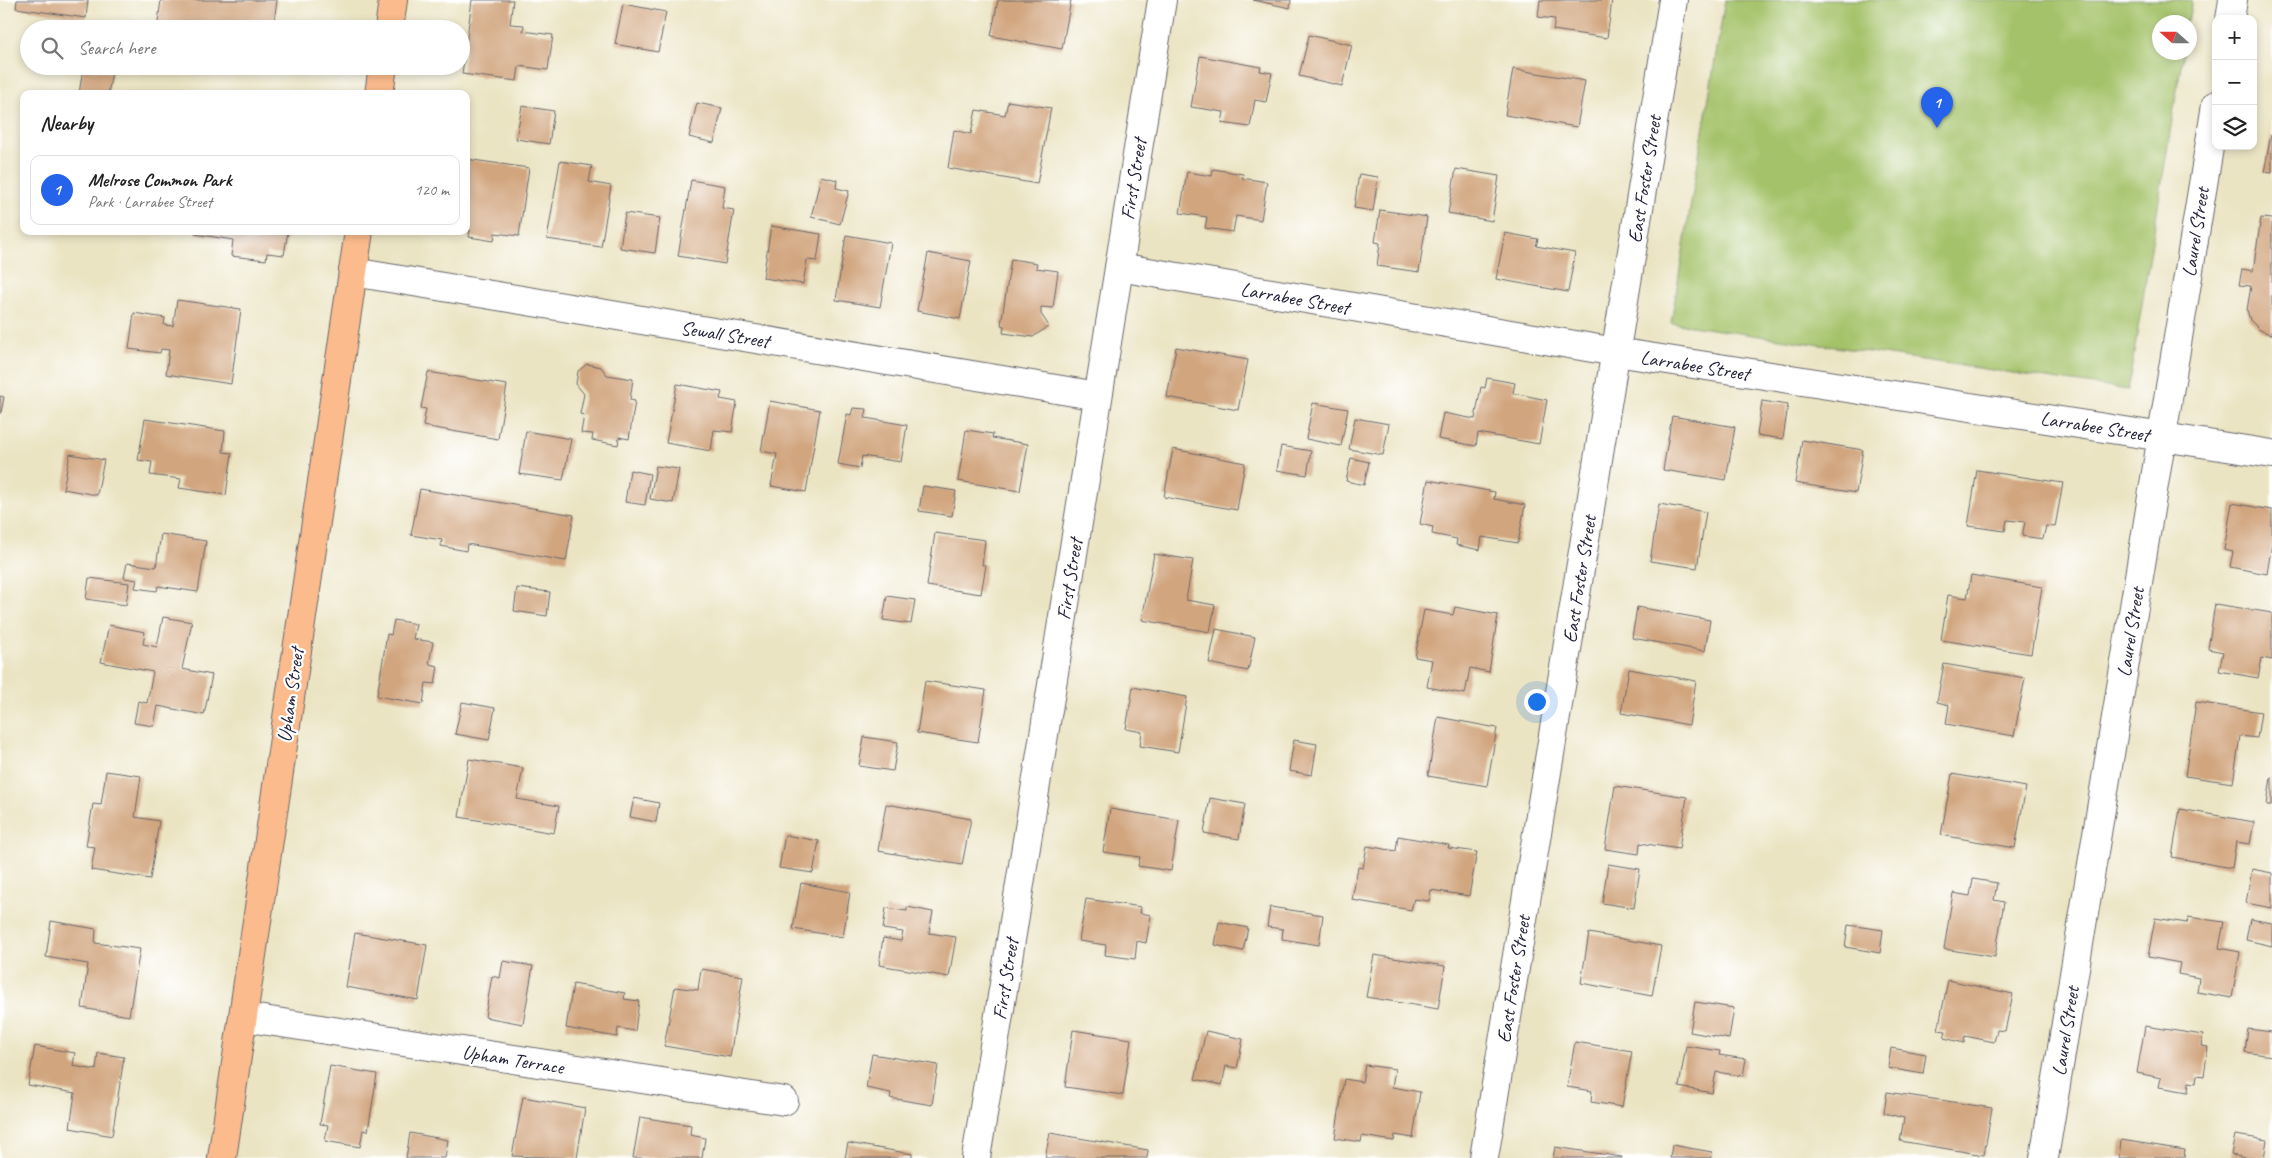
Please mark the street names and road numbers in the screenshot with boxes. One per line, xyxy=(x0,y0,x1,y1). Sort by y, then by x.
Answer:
street label: East Foster Street xyxy=(1622,111,1667,244)
street label: First Street xyxy=(1115,133,1153,221)
street label: Laurel Street xyxy=(2176,183,2215,278)
street label: Larrabee Street xyxy=(1239,277,1354,321)
street label: Sewall Street xyxy=(679,315,774,354)
street label: Larrabee Street xyxy=(1639,345,1754,387)
street label: Larrabee Street xyxy=(2039,406,2154,448)
street label: East Foster Street xyxy=(1557,511,1602,644)
street label: First Street xyxy=(1051,533,1089,621)
street label: Laurel Street xyxy=(2111,583,2150,678)
street label: Upham Street xyxy=(272,643,310,744)
street label: East Foster Street xyxy=(1491,911,1536,1044)
street label: First Street xyxy=(987,933,1025,1021)
street label: Laurel Street xyxy=(2046,982,2085,1077)
street label: Upham Terrace xyxy=(460,1039,567,1080)

